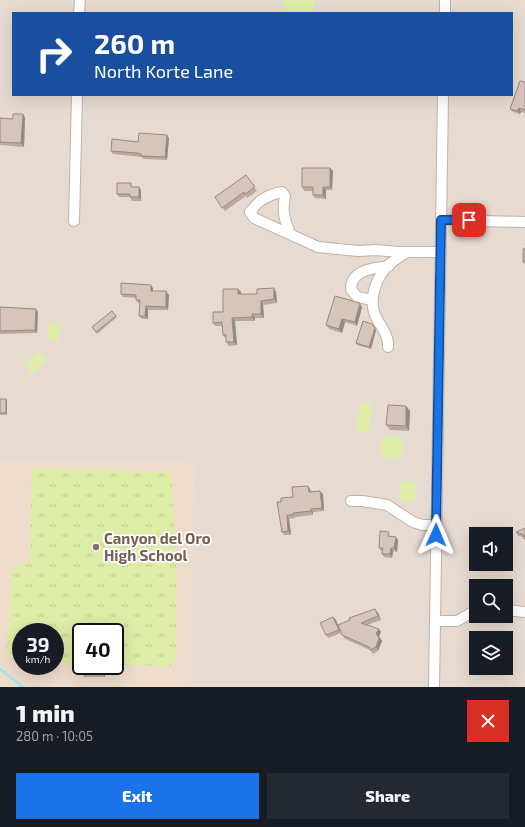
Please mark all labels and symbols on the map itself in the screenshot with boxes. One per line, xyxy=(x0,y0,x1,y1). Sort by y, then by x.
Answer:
pin xyxy=(452,203,486,237)
position arrow xyxy=(415,514,457,556)
place label: Canyon del Oro High School xyxy=(104,529,211,564)
marker: Canyon del Oro High School xyxy=(91,542,101,552)
speed limit sign: 40 xyxy=(72,623,124,675)

